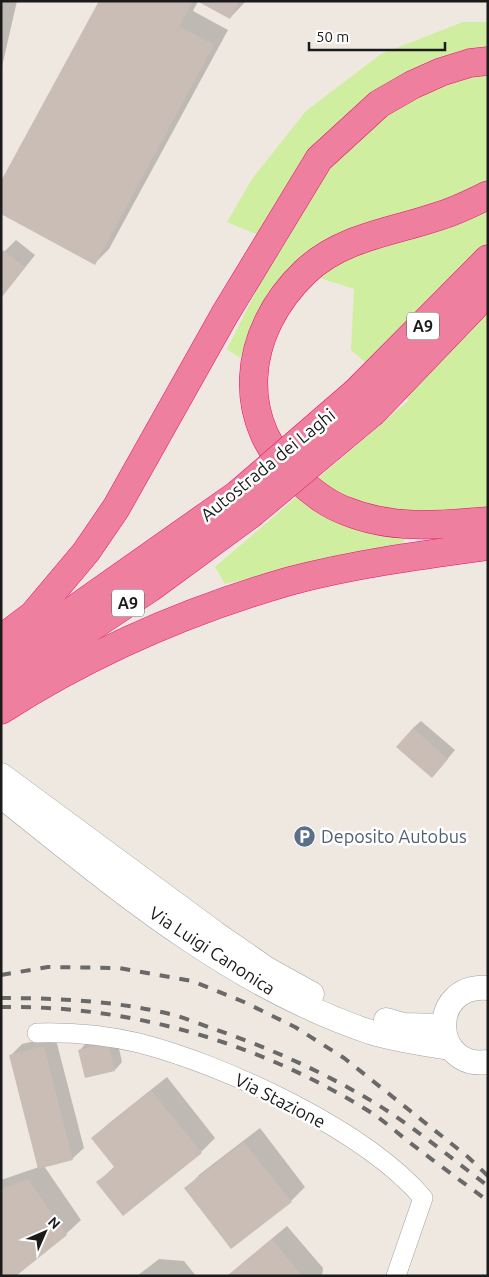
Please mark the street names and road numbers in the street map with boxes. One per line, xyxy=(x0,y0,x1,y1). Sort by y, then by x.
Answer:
road number: A9 xyxy=(407,312,439,340)
street label: Autostrada dei Laghi xyxy=(196,404,338,524)
road number: A9 xyxy=(112,590,144,616)
street label: Via Luigi Canonica xyxy=(146,902,279,998)
street label: Via Stazione xyxy=(232,1069,329,1131)

